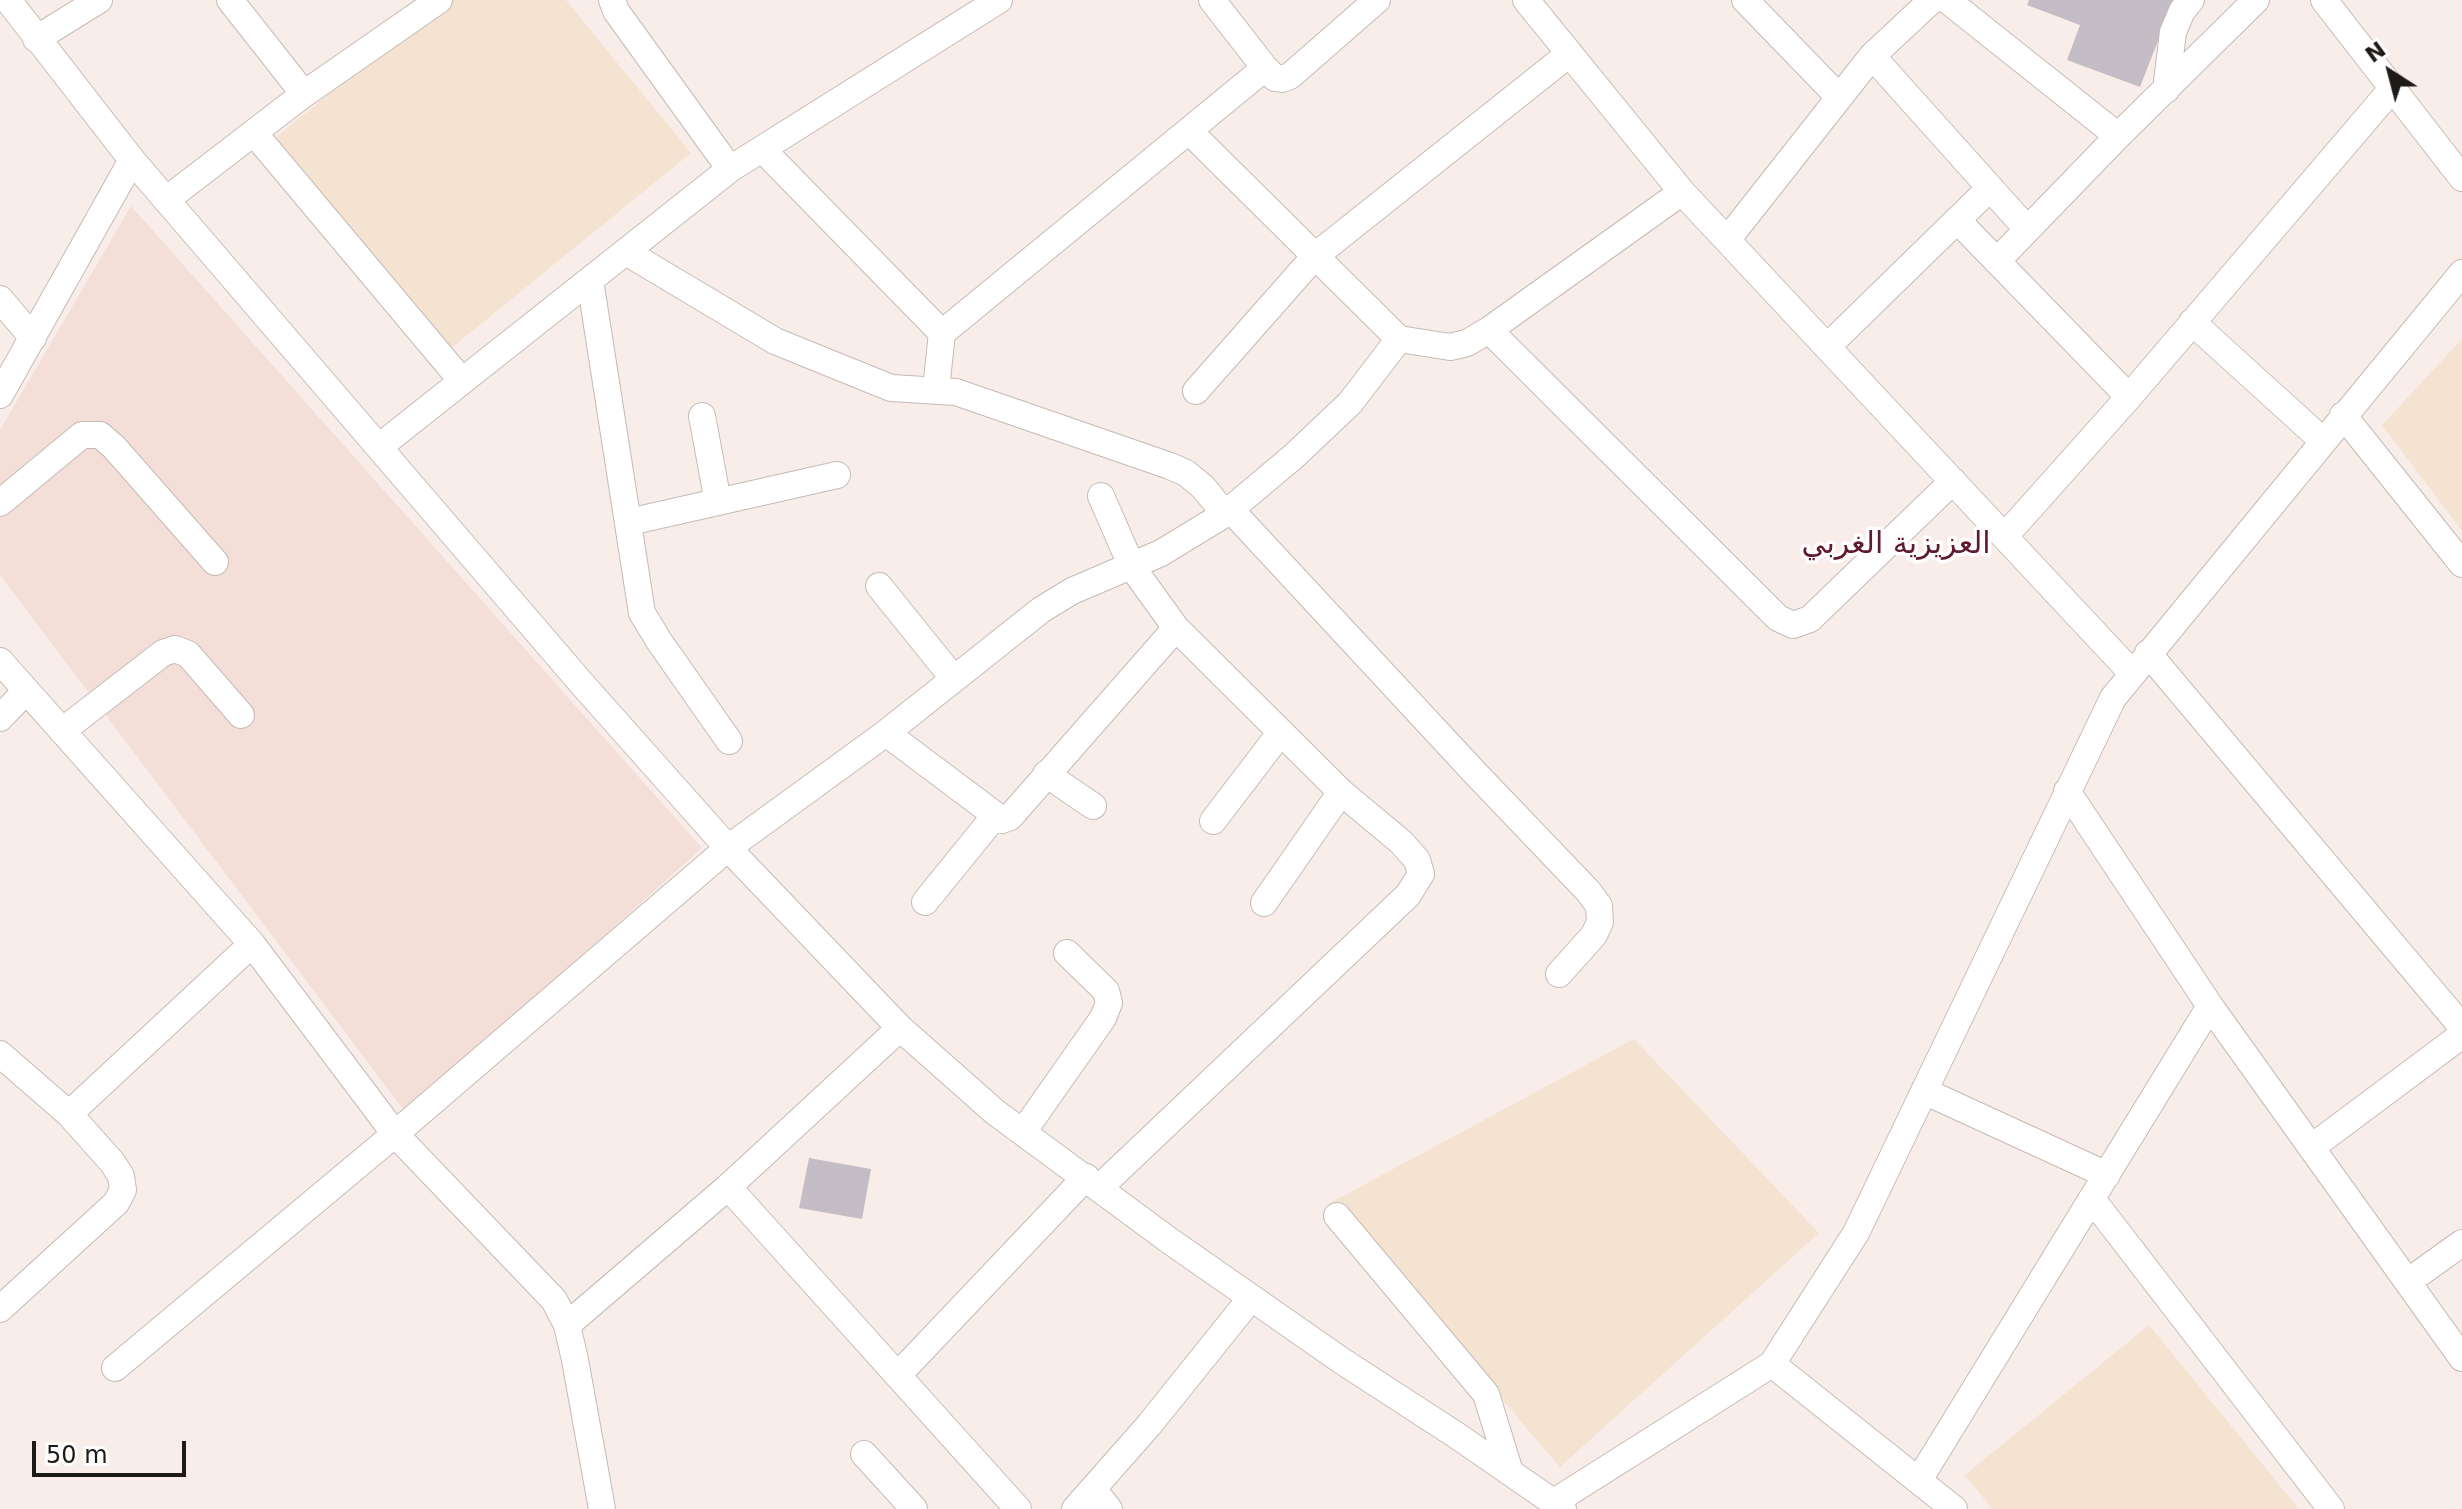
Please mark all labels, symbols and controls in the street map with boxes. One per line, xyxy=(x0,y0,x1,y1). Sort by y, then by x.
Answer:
north arrow xyxy=(2350,32,2430,112)
text: N xyxy=(2361,37,2390,68)
district label: العزيزية الغربي xyxy=(1801,527,1991,563)
scale bar xyxy=(36,1425,190,1475)
text: 50 m xyxy=(46,1441,108,1469)

